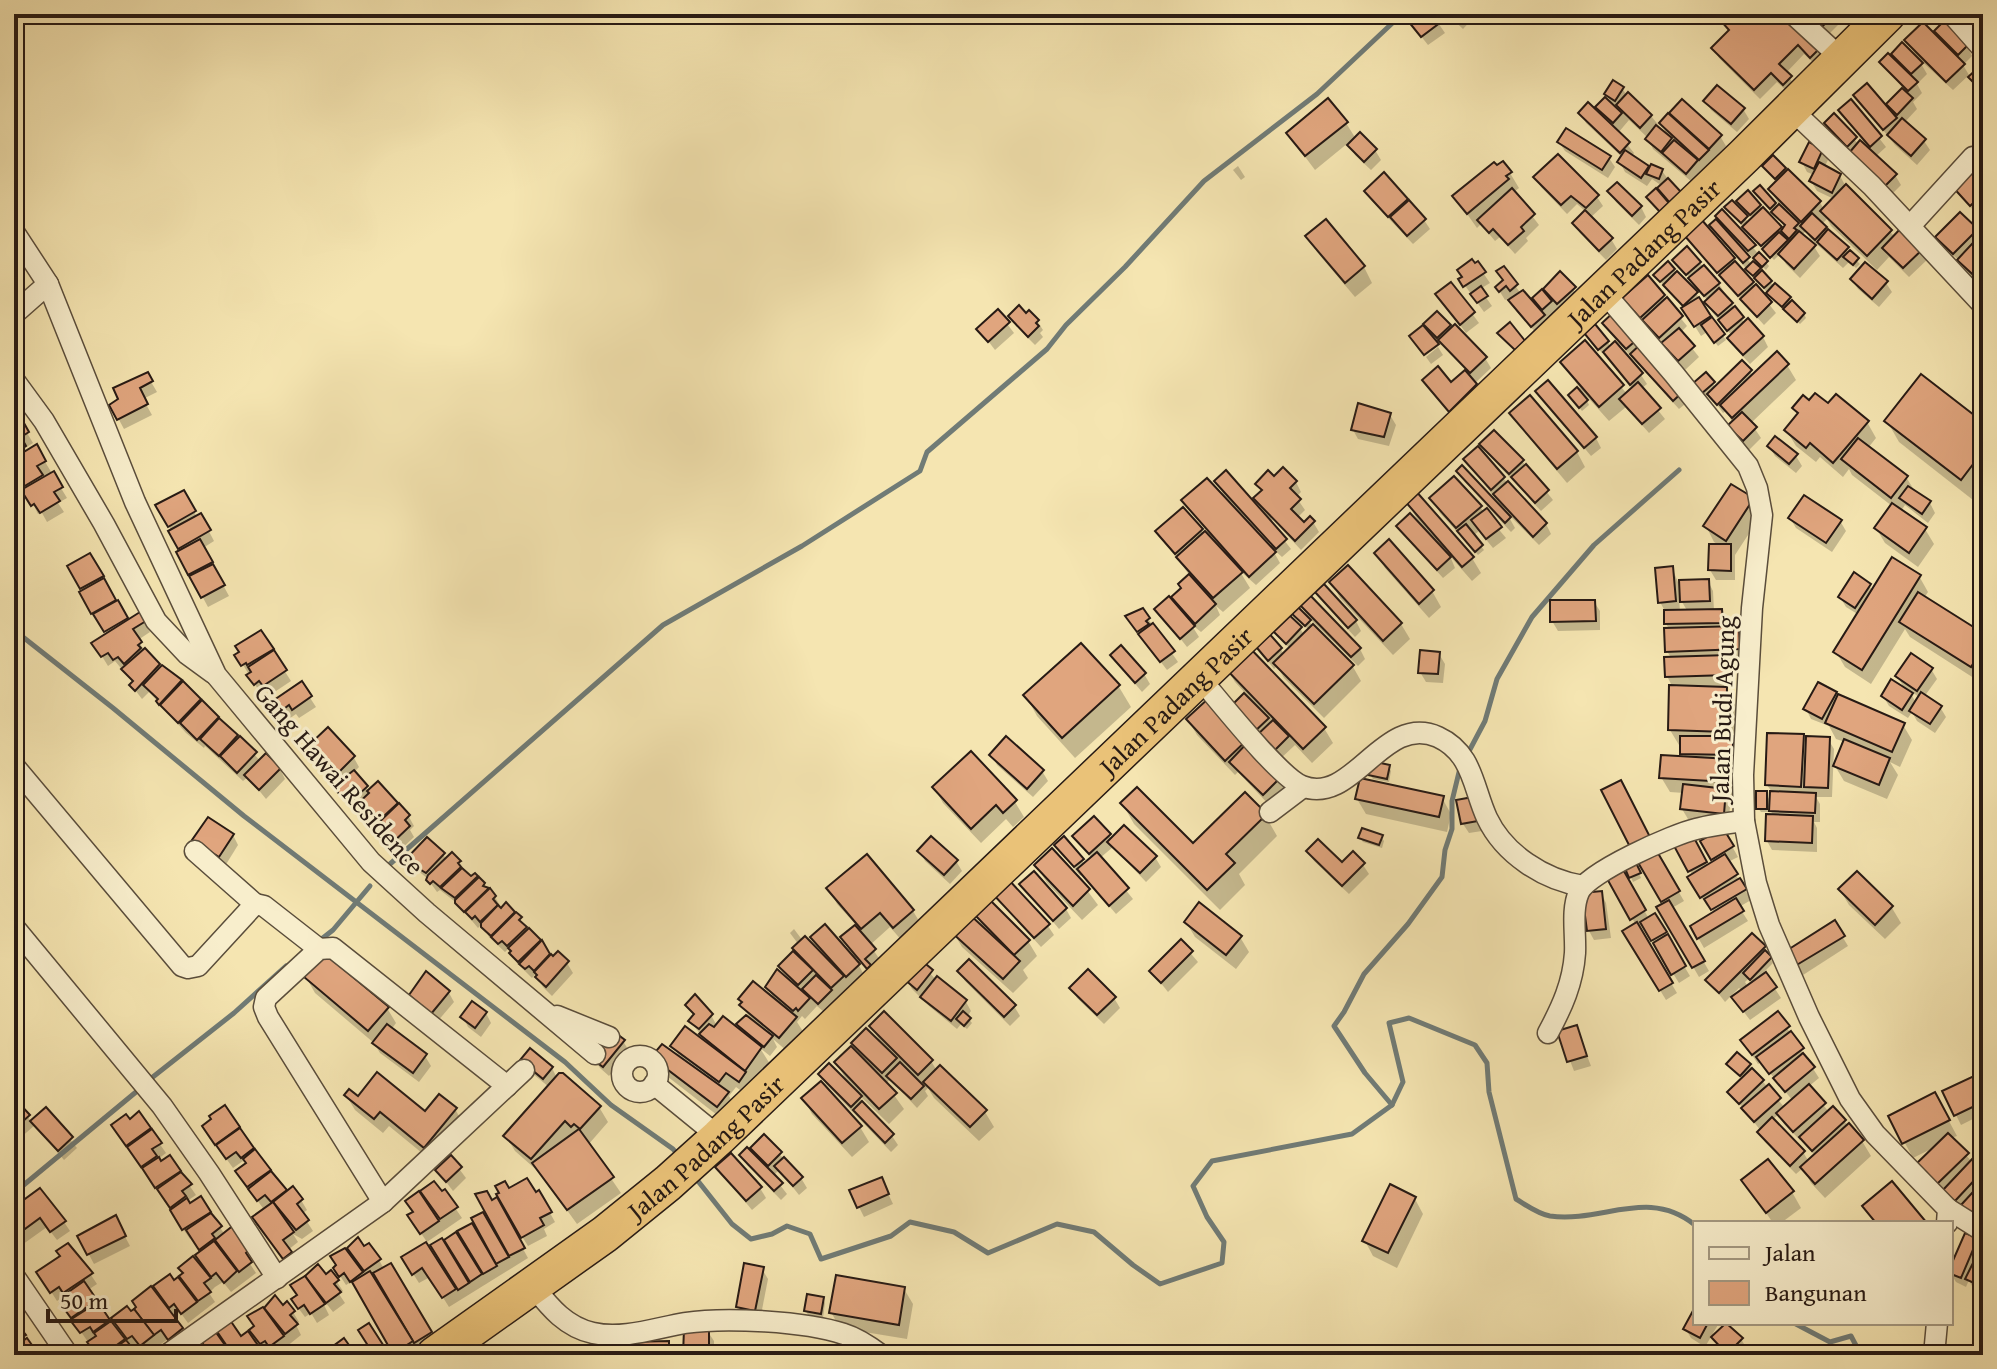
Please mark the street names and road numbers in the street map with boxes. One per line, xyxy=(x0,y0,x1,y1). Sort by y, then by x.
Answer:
street label: Jalan Padang Pasir xyxy=(1555,169,1730,338)
street label: Jalan Budi Agung xyxy=(1699,615,1745,806)
street label: Jalan Padang Pasir xyxy=(1087,617,1262,786)
street label: Gang Hawai Residence xyxy=(246,675,434,883)
street label: Jalan Padang Pasir xyxy=(616,1065,793,1230)

